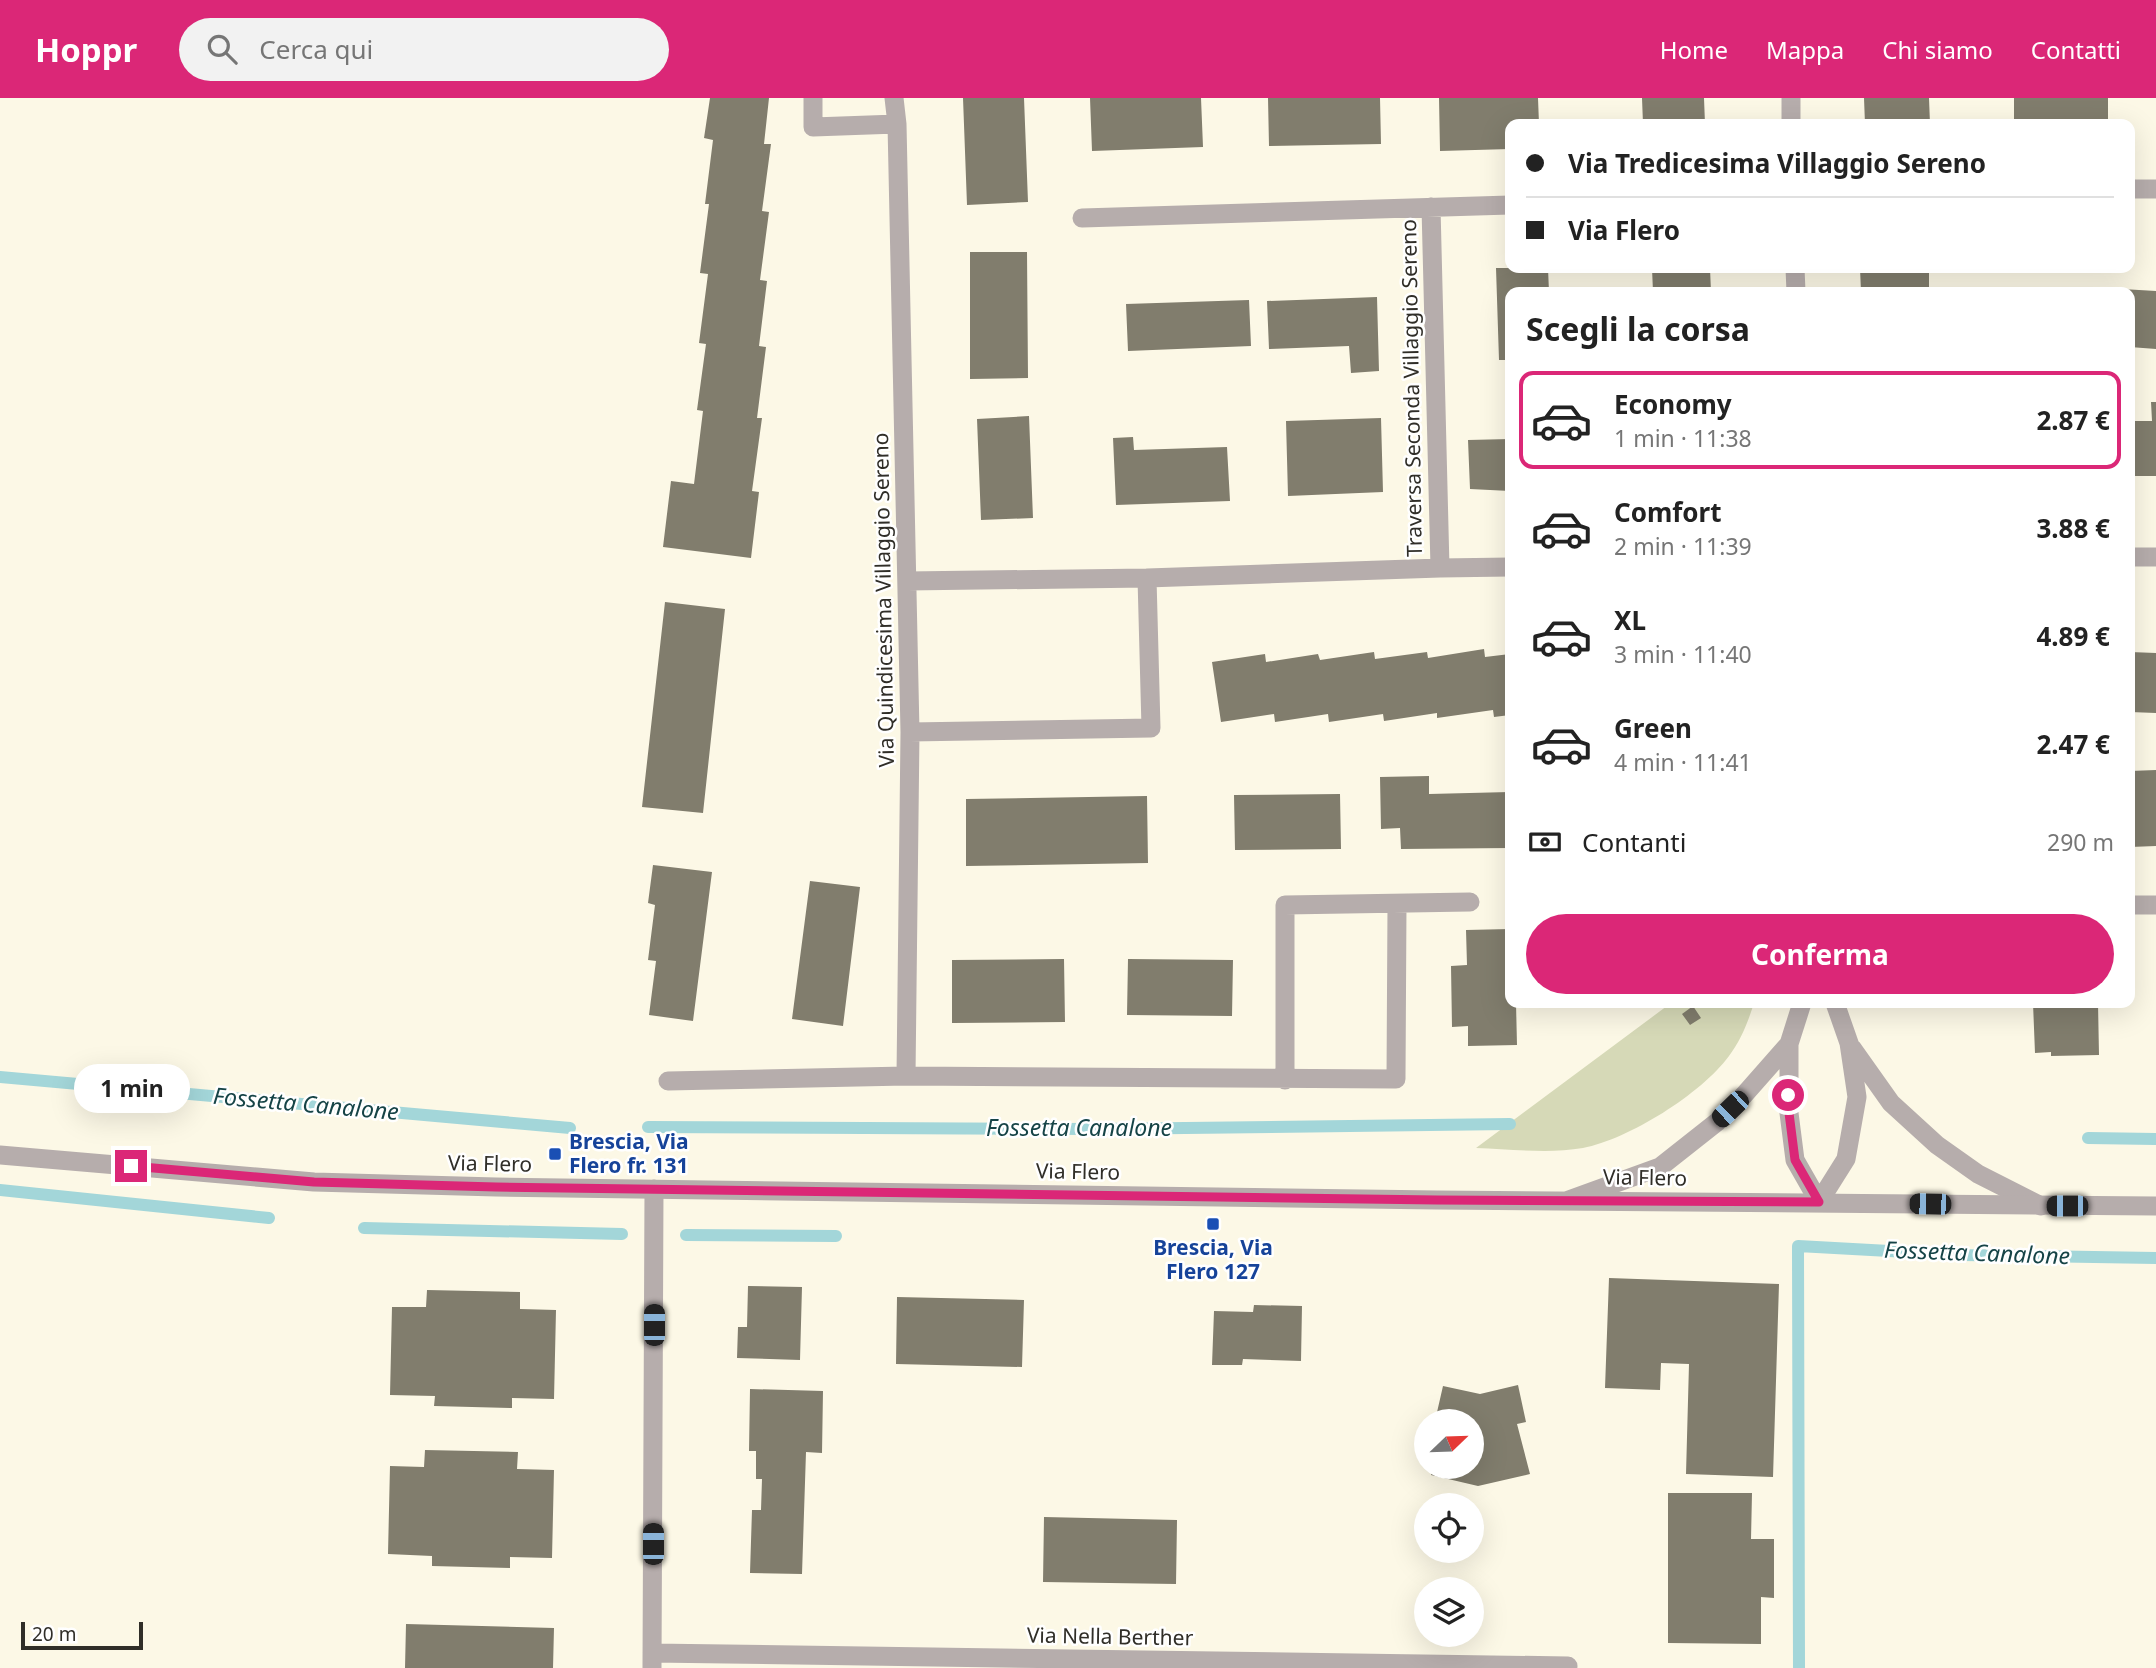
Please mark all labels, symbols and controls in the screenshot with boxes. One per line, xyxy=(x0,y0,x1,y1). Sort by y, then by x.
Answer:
search box xyxy=(179,18,669,81)
text: Hoppr xyxy=(35,27,137,72)
icon: search xyxy=(203,30,241,68)
text: Cerca qui xyxy=(259,31,373,67)
text: Home xyxy=(1660,33,1728,66)
text: Mappa xyxy=(1766,33,1844,66)
text: Chi siamo xyxy=(1882,33,1993,66)
text: Contatti xyxy=(2031,33,2121,66)
text: Via Tredicesima Villaggio Sereno xyxy=(1568,145,1986,181)
text: Via Flero xyxy=(1568,212,1680,248)
street label: Traversa Seconda Villaggio Sereno xyxy=(1394,219,1428,557)
text: Scegli la corsa xyxy=(1526,307,1750,350)
text: Economy xyxy=(1614,386,1732,422)
icon: car xyxy=(1530,389,1593,452)
text: 2.87 € xyxy=(2036,402,2110,438)
text: 1 min · 11:38 xyxy=(1614,422,1752,454)
street label: Via Quindicesima Villaggio Sereno xyxy=(866,432,900,768)
text: Comfort xyxy=(1614,494,1722,530)
icon: car xyxy=(1530,497,1593,560)
text: 3.88 € xyxy=(2036,510,2110,546)
text: 2 min · 11:39 xyxy=(1614,530,1752,562)
text: XL xyxy=(1614,602,1646,638)
icon: car xyxy=(1530,605,1593,668)
text: 4.89 € xyxy=(2036,618,2110,654)
text: 3 min · 11:40 xyxy=(1614,638,1752,670)
text: Green xyxy=(1614,710,1692,746)
icon: car xyxy=(1530,713,1593,776)
text: 2.47 € xyxy=(2036,726,2110,762)
text: 4 min · 11:41 xyxy=(1614,746,1752,778)
icon: cash xyxy=(1526,823,1564,861)
text: Contanti xyxy=(1582,824,1686,860)
text: 290 m xyxy=(2047,826,2114,858)
button: Conferma xyxy=(1526,914,2114,994)
callout: 1 min xyxy=(73,1065,189,1114)
text: 1 min xyxy=(100,1072,164,1104)
water label: Fossetta Canalone xyxy=(212,1079,400,1127)
route start xyxy=(1772,1079,1804,1111)
car xyxy=(1708,1087,1753,1131)
water label: Fossetta Canalone xyxy=(986,1111,1172,1143)
place label: Brescia, Via Flero fr. 131 xyxy=(569,1127,689,1179)
marker: Brescia, Via Flero fr. 131 xyxy=(547,1146,563,1162)
street label: Via Flero xyxy=(448,1148,532,1178)
route end xyxy=(115,1150,147,1182)
street label: Via Flero xyxy=(1036,1156,1120,1186)
street label: Via Flero xyxy=(1603,1162,1687,1192)
car xyxy=(1909,1193,1952,1215)
car xyxy=(2047,1196,2089,1217)
marker: Brescia, Via Flero 127 xyxy=(1205,1216,1221,1232)
place label: Brescia, Via Flero 127 xyxy=(1153,1233,1273,1285)
water label: Fossetta Canalone xyxy=(1883,1233,2071,1271)
car xyxy=(644,1304,665,1346)
north arrow xyxy=(1414,1409,1484,1479)
map controls xyxy=(1414,1409,1484,1647)
button: locate xyxy=(1414,1493,1484,1563)
car xyxy=(643,1523,664,1565)
button: layers xyxy=(1414,1577,1484,1647)
scale bar xyxy=(21,1619,144,1651)
text: 20 m xyxy=(32,1621,76,1647)
street label: Via Nella Berther xyxy=(1027,1621,1194,1651)

